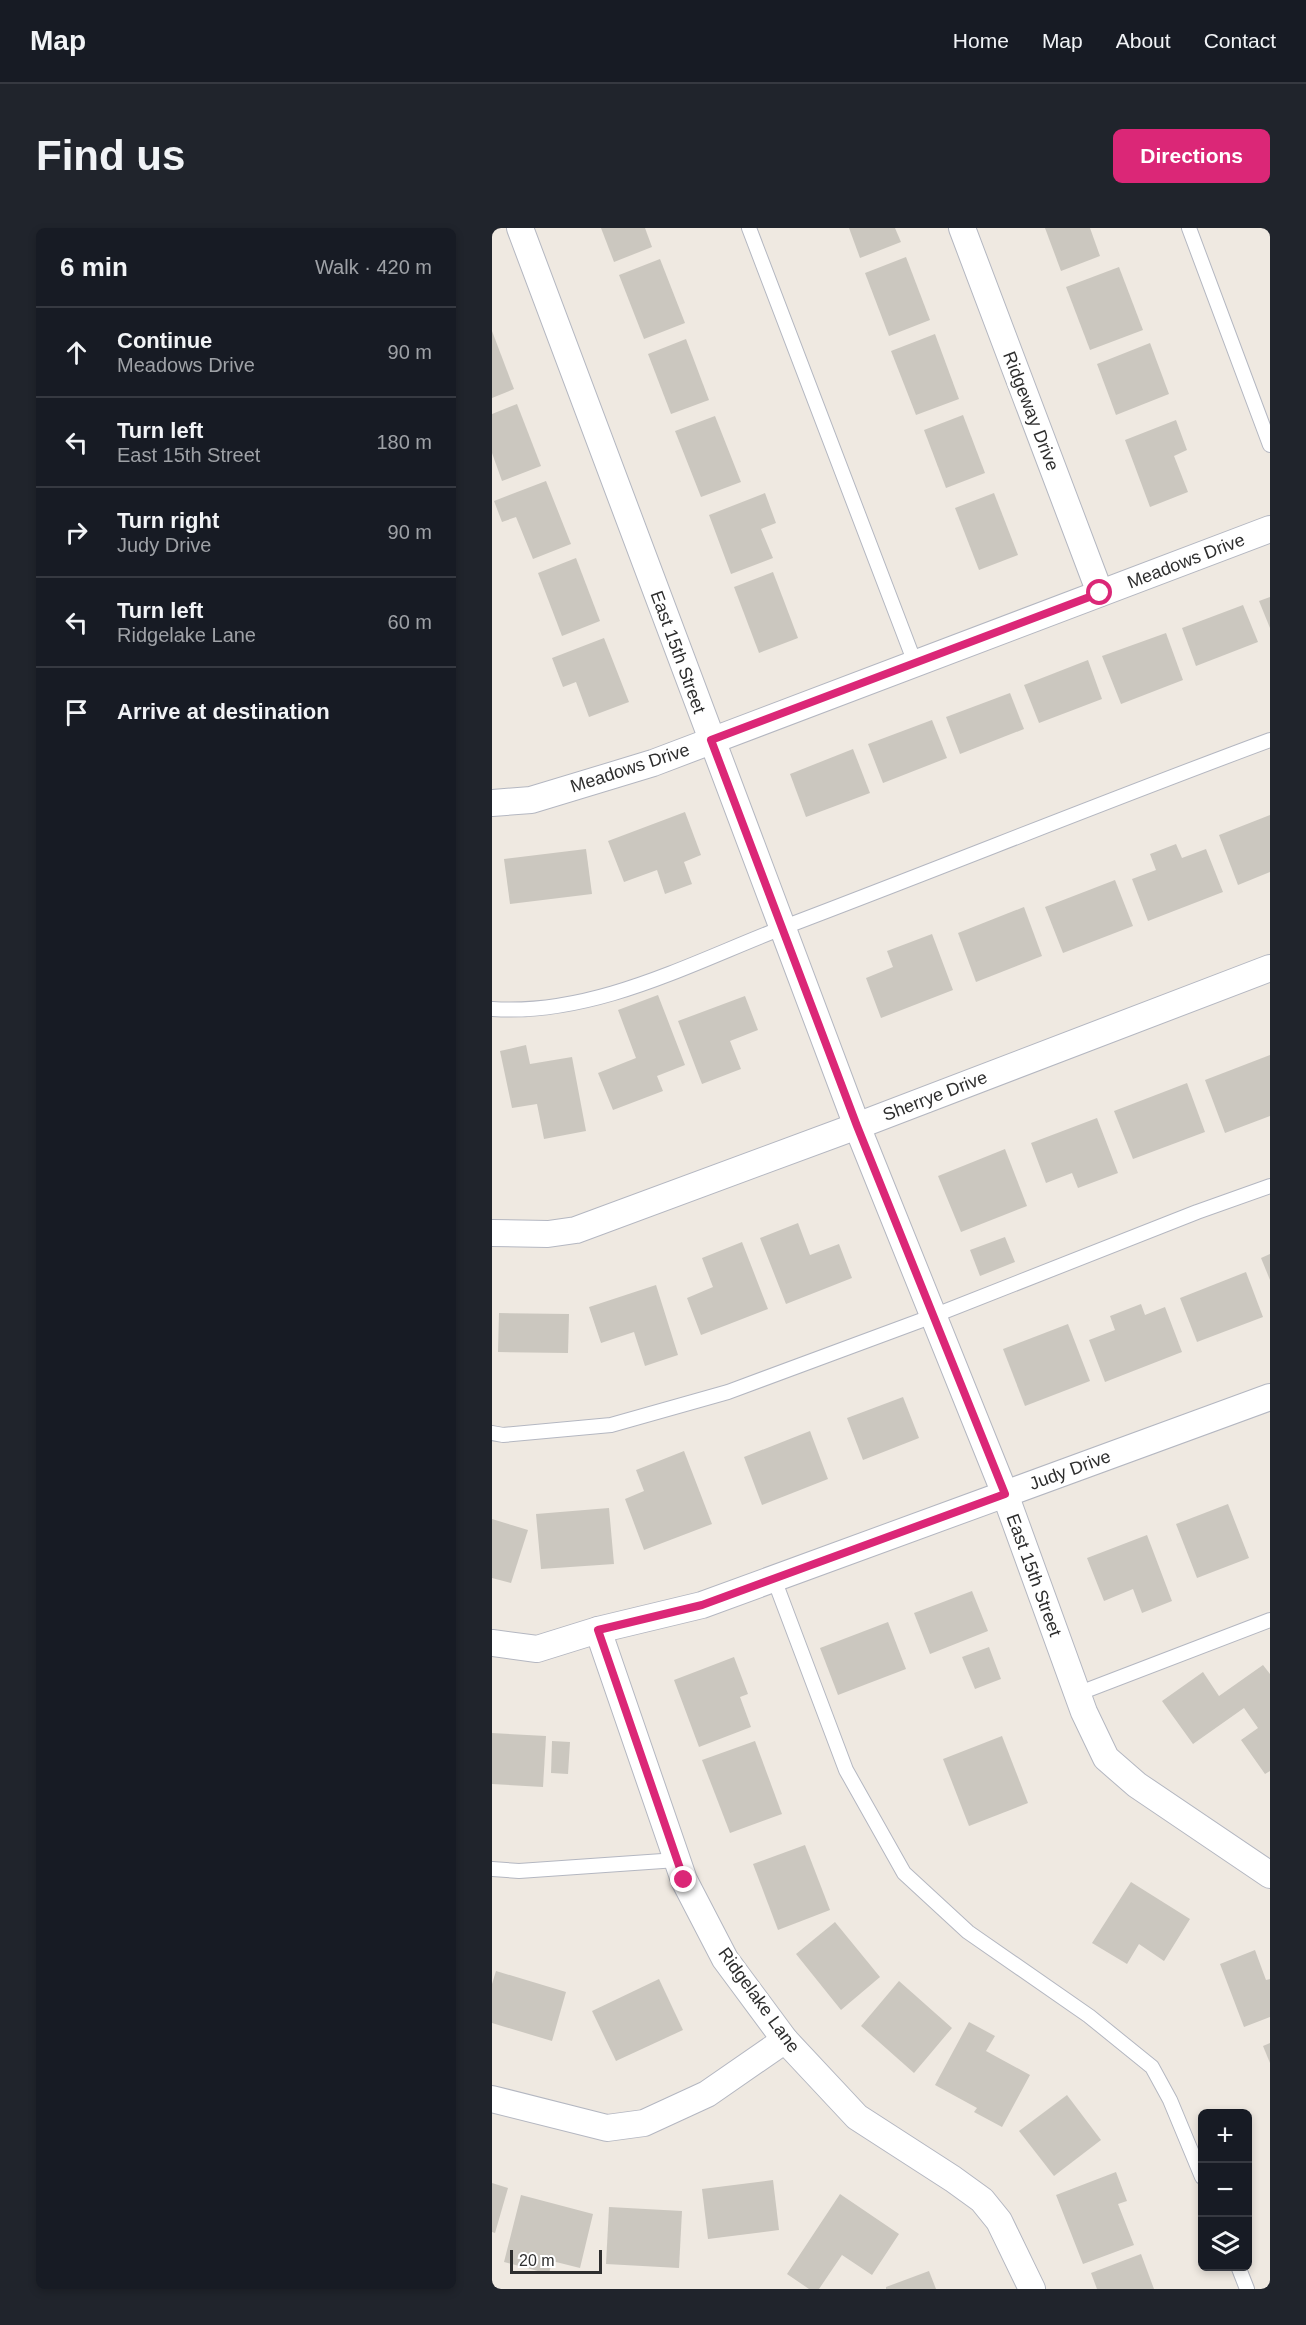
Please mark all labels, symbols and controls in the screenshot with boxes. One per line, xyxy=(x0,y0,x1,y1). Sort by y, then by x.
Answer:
text: Map xyxy=(30,25,86,56)
text: Home xyxy=(953,29,1009,52)
text: Map xyxy=(1042,29,1083,52)
text: About xyxy=(1116,29,1171,52)
text: Contact xyxy=(1204,29,1276,52)
button: Directions xyxy=(1113,129,1270,183)
text: Find us xyxy=(36,132,185,179)
text: 6 min xyxy=(60,252,128,282)
text: Walk · 420 m xyxy=(315,256,432,278)
text: Continue xyxy=(117,328,212,353)
icon: ahead xyxy=(60,336,93,369)
text: 90 m xyxy=(388,341,432,363)
street label: Ridgeway Drive xyxy=(999,349,1063,473)
text: Meadows Drive xyxy=(117,354,255,376)
text: Turn left xyxy=(117,418,203,443)
icon: left xyxy=(60,426,93,459)
text: 180 m xyxy=(376,431,432,453)
text: East 15th Street xyxy=(117,444,260,466)
text: Turn right xyxy=(117,508,219,533)
icon: right xyxy=(60,516,93,549)
text: 90 m xyxy=(388,521,432,543)
street label: Meadows Drive xyxy=(1125,529,1247,593)
text: Judy Drive xyxy=(117,534,211,556)
route start xyxy=(1086,579,1112,605)
street label: East 15th Street xyxy=(647,588,709,716)
text: Turn left xyxy=(117,598,203,623)
icon: left xyxy=(60,606,93,639)
text: 60 m xyxy=(388,611,432,633)
text: Ridgelake Lane xyxy=(117,624,256,646)
icon: arrive xyxy=(60,696,93,729)
text: Arrive at destination xyxy=(117,699,330,724)
street label: Meadows Drive xyxy=(568,739,692,797)
street label: Sherrye Drive xyxy=(880,1067,990,1125)
street label: Judy Drive xyxy=(1027,1446,1113,1494)
street label: East 15th Street xyxy=(1003,1511,1065,1639)
route end xyxy=(670,1866,696,1892)
street label: Ridgelake Lane xyxy=(714,1944,804,2056)
map controls xyxy=(1198,2109,1252,2271)
button: + xyxy=(1198,2109,1252,2163)
button: − xyxy=(1198,2163,1252,2217)
button: layers xyxy=(1198,2217,1252,2271)
scale bar xyxy=(510,2247,602,2274)
text: 20 m xyxy=(519,2252,555,2269)

